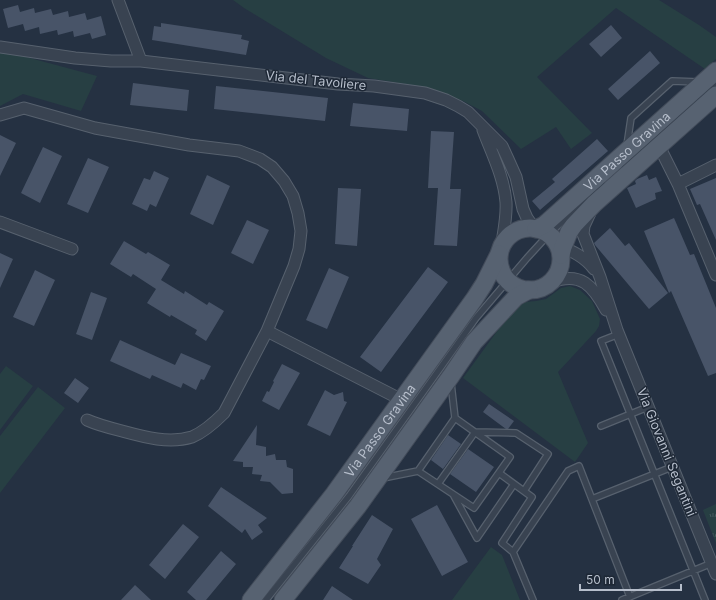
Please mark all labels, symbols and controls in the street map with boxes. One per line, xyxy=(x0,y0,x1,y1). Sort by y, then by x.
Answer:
street label: Via del Tavoliere xyxy=(265,67,367,93)
street label: Via Passo Gravina xyxy=(580,108,673,194)
street label: Via Passo Gravina xyxy=(341,381,419,480)
street label: Via Giovanni Segantini xyxy=(634,385,700,519)
scale bar xyxy=(580,566,681,592)
text: 50 m xyxy=(586,572,615,587)

